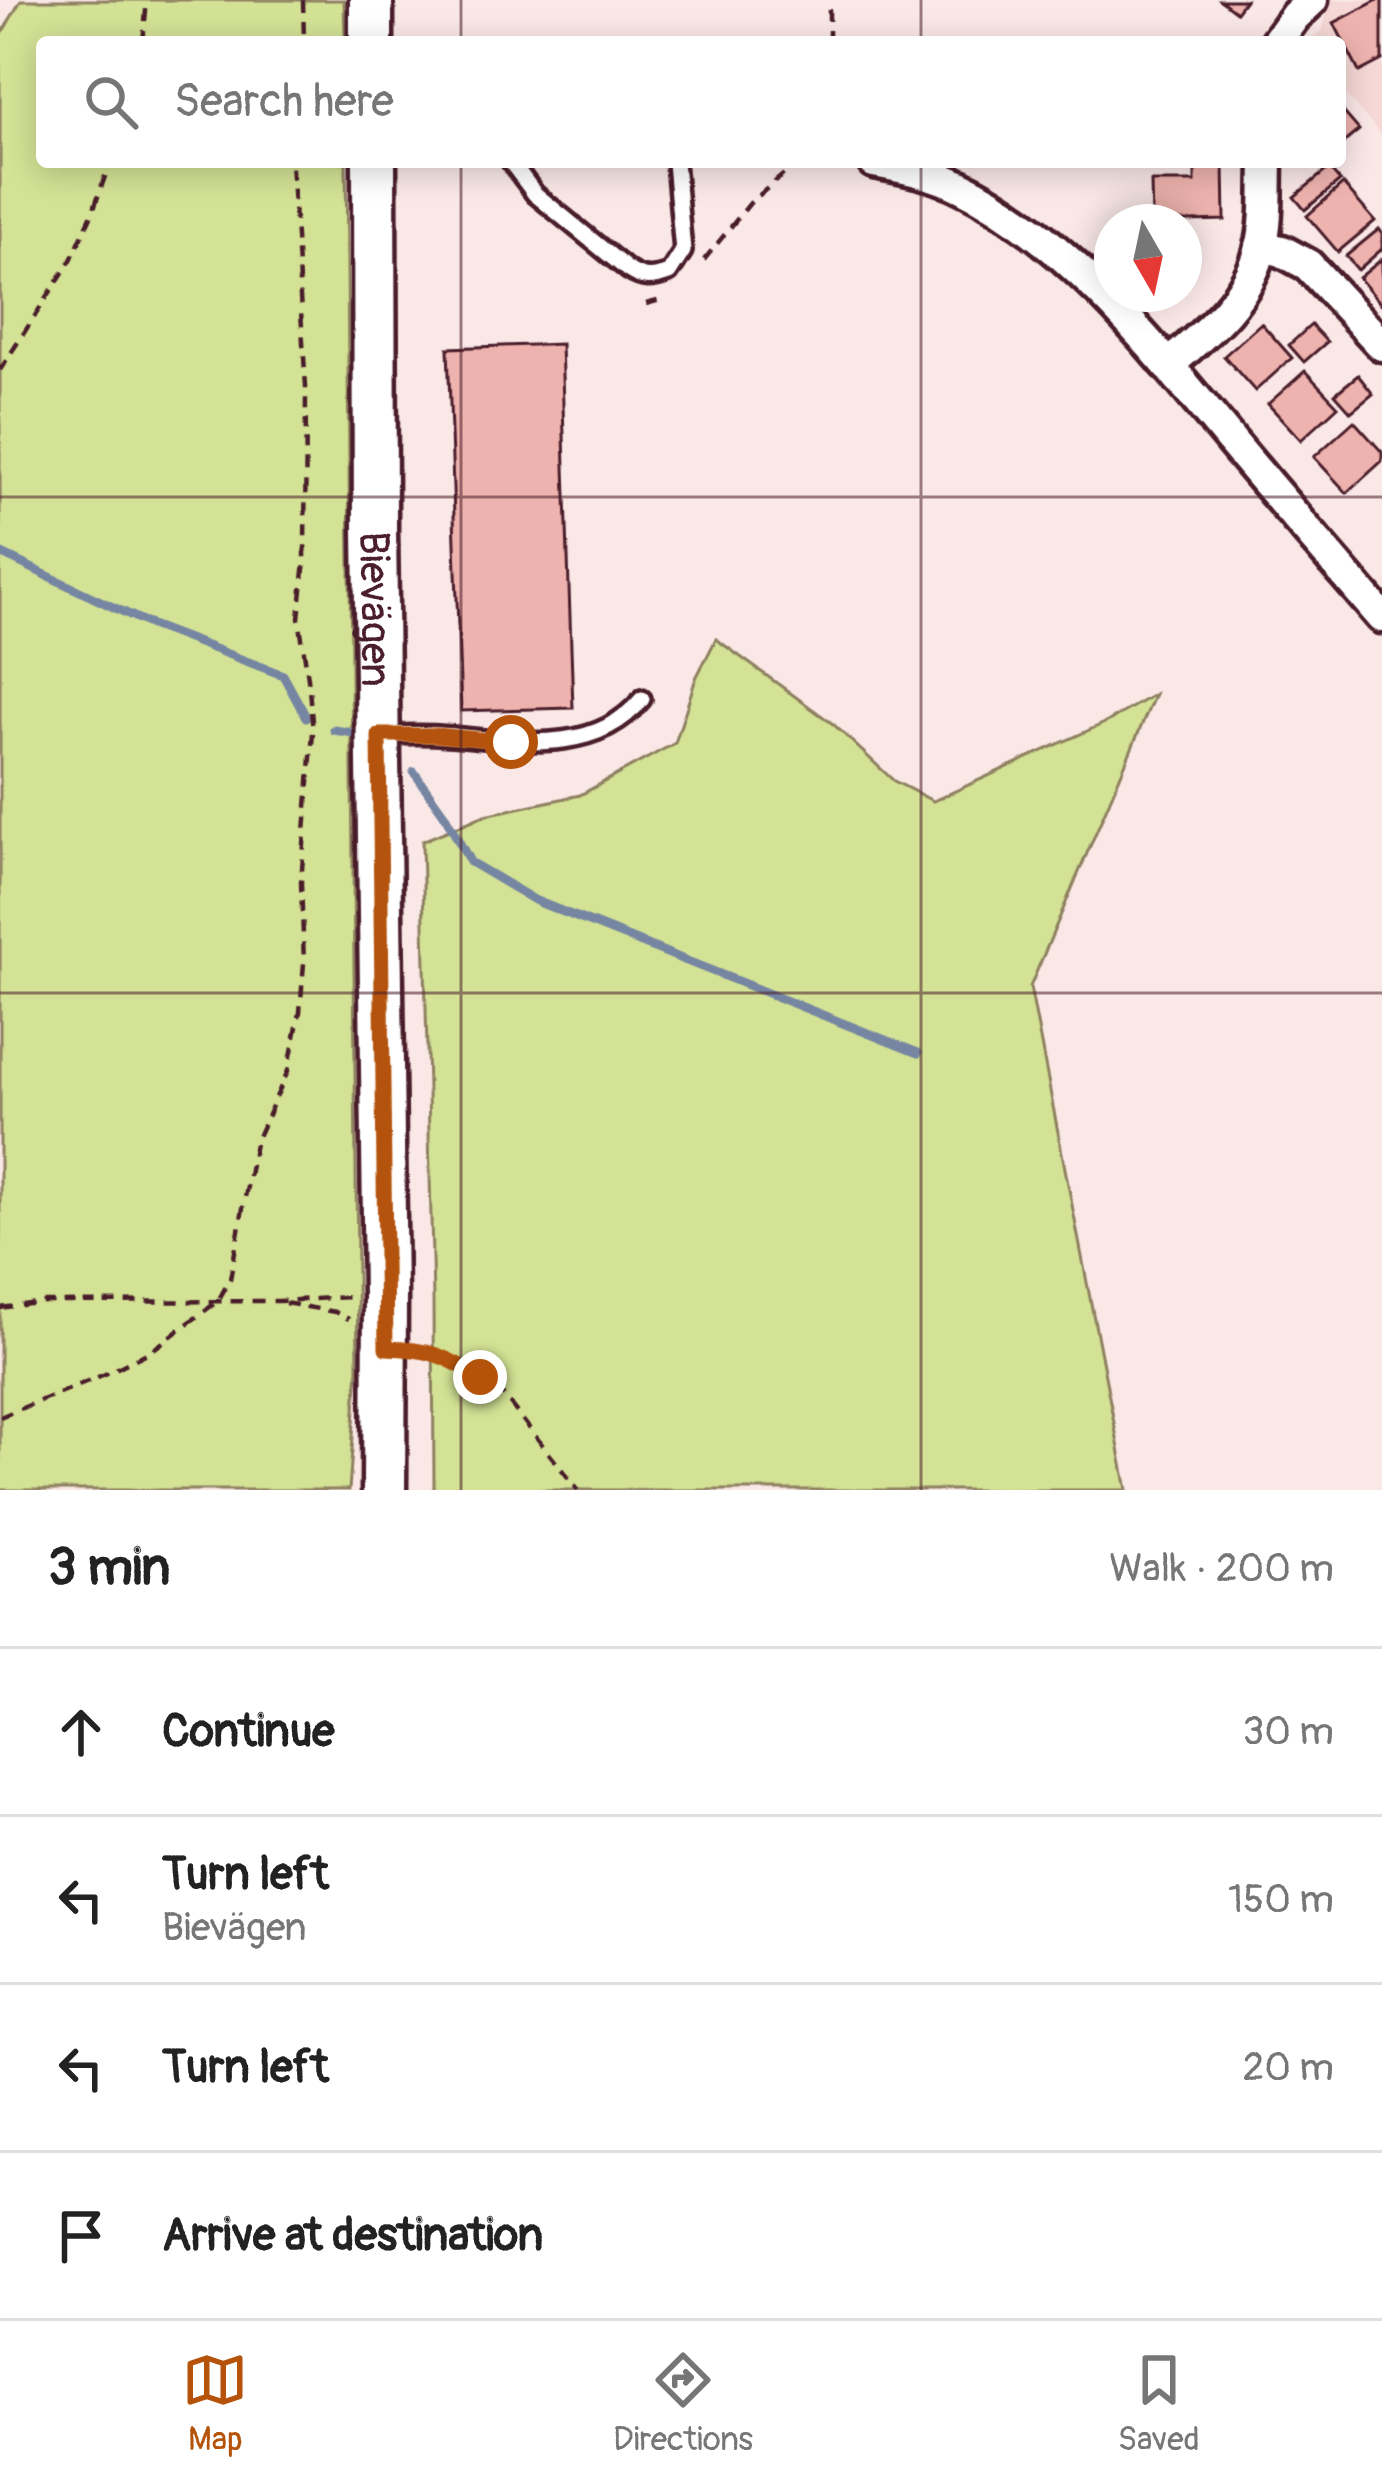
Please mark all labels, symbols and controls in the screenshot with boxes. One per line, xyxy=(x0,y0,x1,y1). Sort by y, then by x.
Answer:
search box xyxy=(36,36,1346,168)
icon: search xyxy=(78,69,144,135)
text: Search here xyxy=(174,74,394,130)
north arrow xyxy=(1094,204,1202,312)
street label: Bievägen xyxy=(347,531,401,687)
route start xyxy=(484,715,538,769)
route end xyxy=(453,1350,507,1404)
text: 3 min xyxy=(48,1536,170,1600)
text: Walk · 200 m xyxy=(1109,1544,1334,1593)
icon: ahead xyxy=(48,1699,114,1765)
text: Continue xyxy=(162,1704,335,1760)
text: 30 m xyxy=(1243,1707,1334,1756)
text: Turn left xyxy=(162,1847,329,1903)
icon: left xyxy=(48,1867,114,1933)
text: 150 m xyxy=(1228,1875,1334,1924)
text: Bievägen xyxy=(162,1903,307,1952)
icon: left xyxy=(48,2035,114,2101)
text: Turn left xyxy=(162,2040,329,2096)
text: 20 m xyxy=(1242,2043,1334,2092)
icon: arrive xyxy=(48,2203,114,2269)
text: Arrive at destination xyxy=(162,2208,543,2264)
tab: Map xyxy=(182,2347,248,2460)
tab: Directions xyxy=(613,2347,753,2460)
tab: Saved xyxy=(1118,2347,1200,2460)

